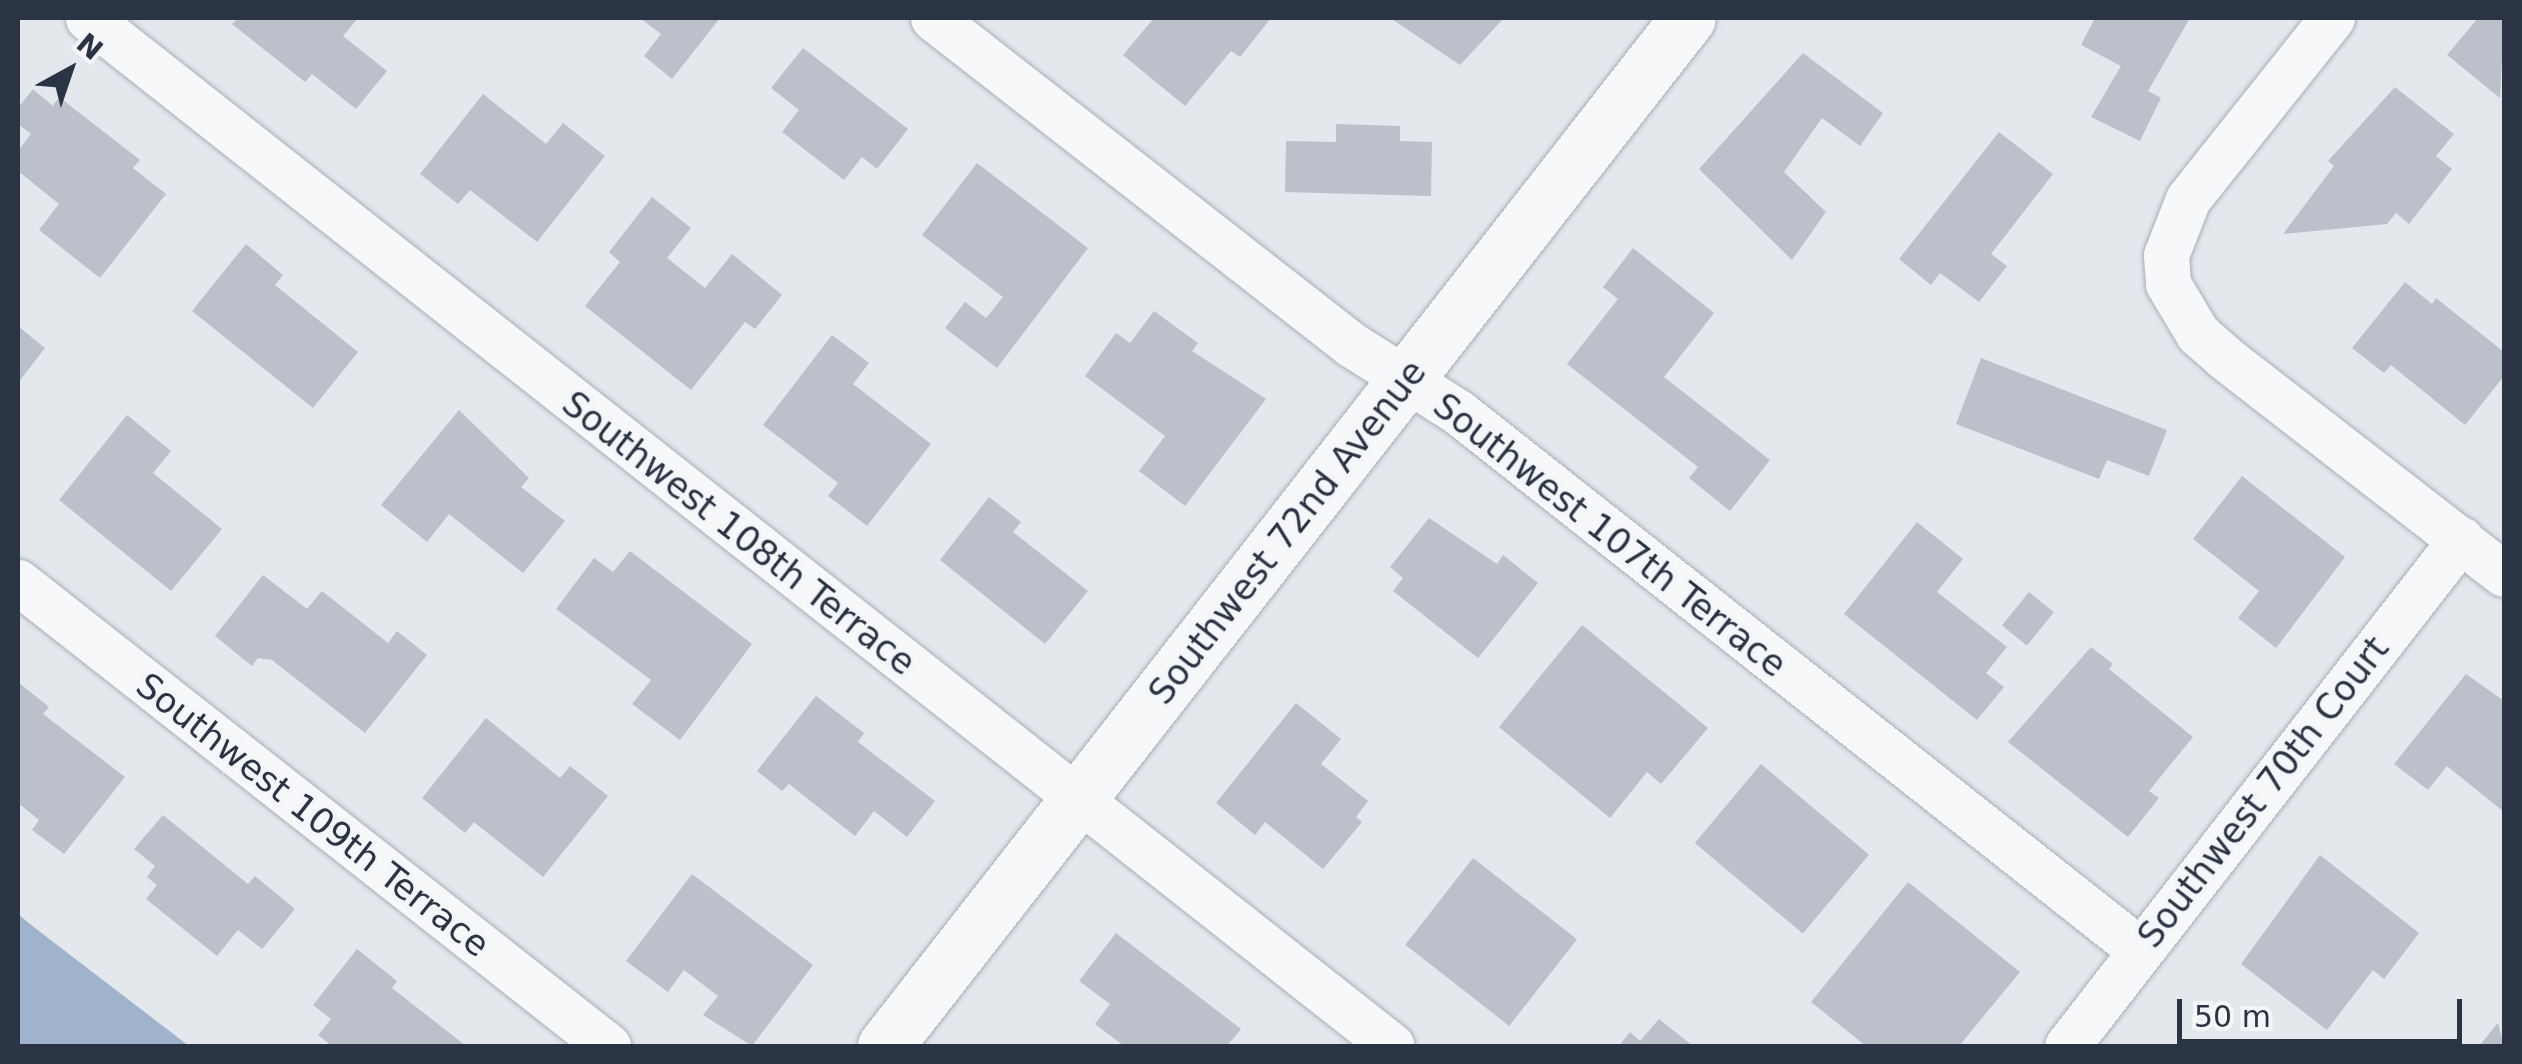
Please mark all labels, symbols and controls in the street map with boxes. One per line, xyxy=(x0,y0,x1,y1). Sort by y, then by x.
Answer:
north arrow xyxy=(20,20,120,120)
text: N xyxy=(70,26,109,67)
street label: Southwest 72nd Avenue xyxy=(1140,352,1434,712)
street label: Southwest 108th Terrace xyxy=(554,382,924,684)
street label: Southwest 107th Terrace xyxy=(1425,384,1795,686)
street label: Southwest 70th Court xyxy=(2129,628,2397,956)
street label: Southwest 109th Terrace xyxy=(128,664,498,966)
scale bar xyxy=(2182,979,2467,1041)
text: 50 m xyxy=(2194,999,2271,1034)

